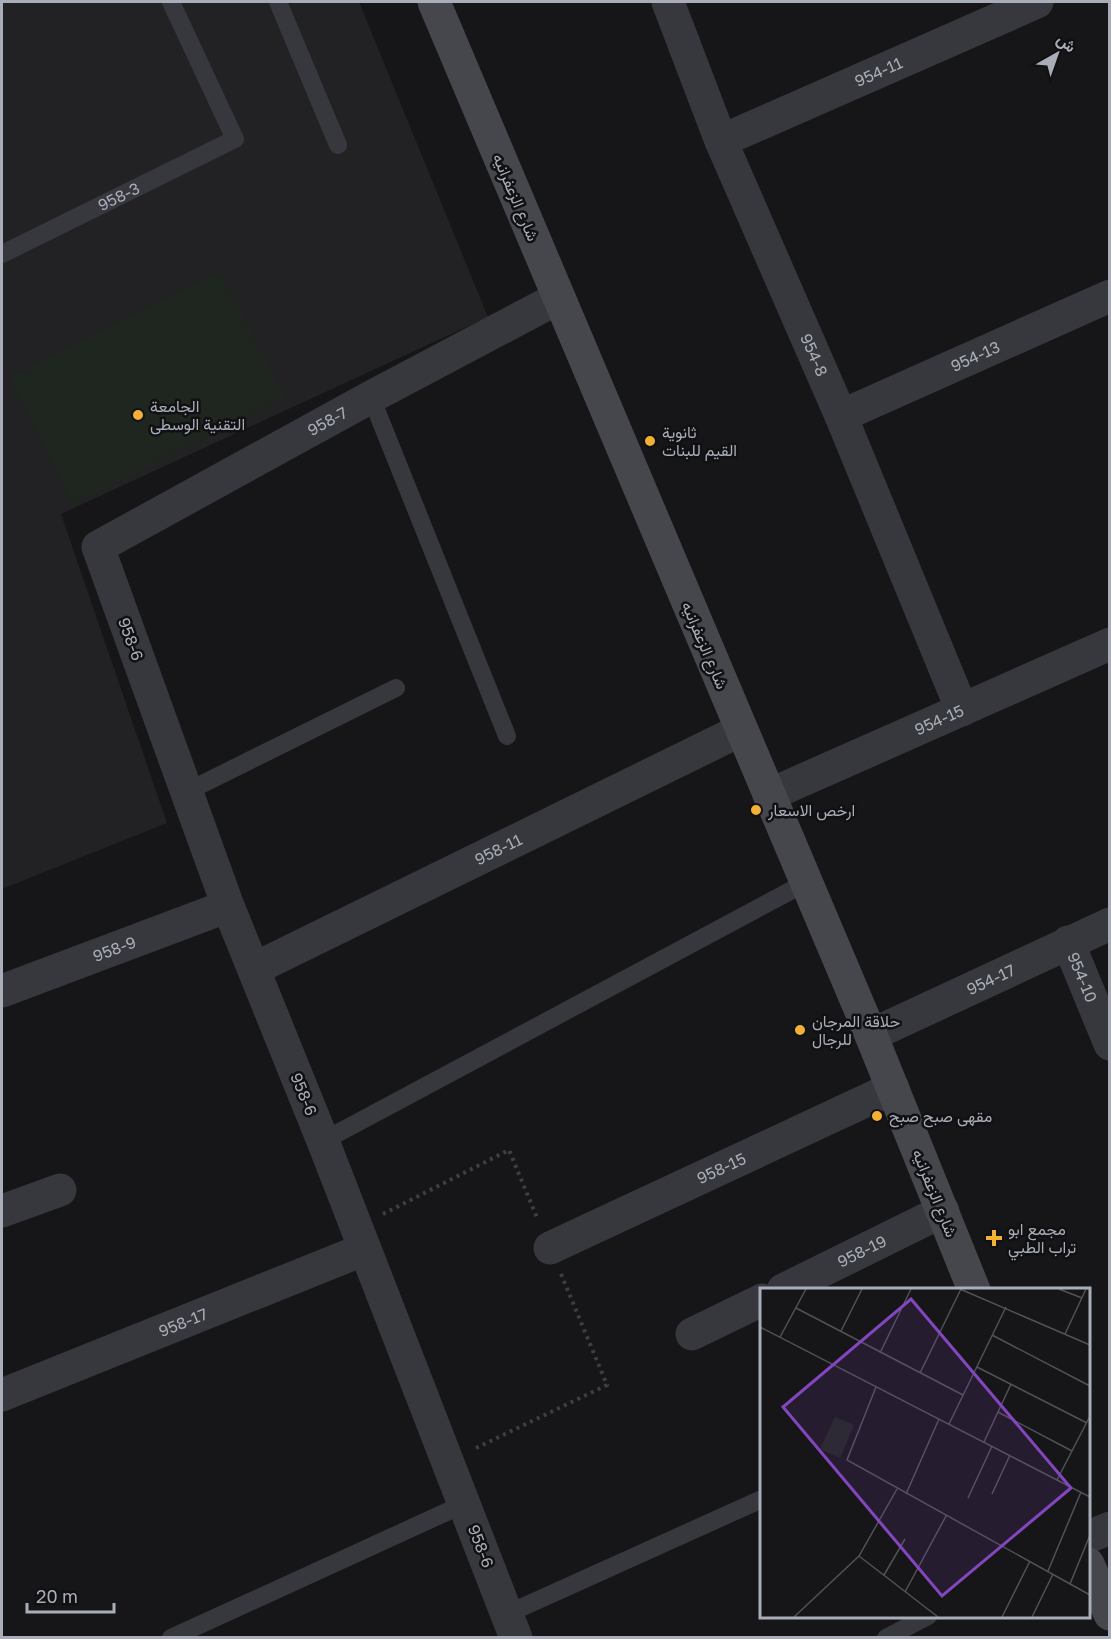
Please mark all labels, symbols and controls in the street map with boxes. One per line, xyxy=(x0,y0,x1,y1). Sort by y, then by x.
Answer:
north arrow xyxy=(1027,24,1087,84)
text: ش xyxy=(1053,29,1080,56)
street label: 954-11 xyxy=(851,52,906,91)
street label: شارع الزعفرانيه xyxy=(487,150,543,245)
street label: 958-3 xyxy=(94,178,143,215)
street label: 954-8 xyxy=(796,330,832,379)
street label: 954-13 xyxy=(947,336,1003,376)
place label: الجامعة التقنية الوسطى xyxy=(150,396,245,435)
street label: 958-7 xyxy=(304,402,351,440)
marker: الجامعة التقنية الوسطى xyxy=(131,408,145,422)
place label: ثانوية القيم للبنات xyxy=(662,422,737,461)
marker: ثانوية القيم للبنات xyxy=(643,434,657,448)
street label: شارع الزعفرانيه xyxy=(676,598,732,693)
street label: 958-6 xyxy=(114,615,148,663)
street label: 954-15 xyxy=(911,700,967,739)
place label: ارخص الاسعار xyxy=(767,800,855,821)
marker: ارخص الاسعار xyxy=(749,803,763,817)
street label: 958-11 xyxy=(471,829,525,869)
street label: 958-9 xyxy=(90,932,139,966)
street label: 954-10 xyxy=(1063,949,1102,1005)
street label: 954-17 xyxy=(963,960,1018,999)
place label: حلاقة المرجان للرجال xyxy=(812,1011,900,1050)
marker: حلاقة المرجان للرجال xyxy=(793,1023,807,1037)
street label: 958-6 xyxy=(286,1070,322,1118)
place label: مقهى صبح صبح xyxy=(889,1106,992,1128)
marker: مقهى صبح صبح xyxy=(870,1109,884,1123)
street label: شارع الزعفرانيه xyxy=(906,1146,962,1241)
street label: 958-15 xyxy=(694,1148,749,1188)
place label: مجمع ابو تراب الطبي xyxy=(1008,1219,1076,1261)
marker: مجمع ابو تراب الطبي xyxy=(985,1229,1003,1247)
street label: 958-19 xyxy=(834,1231,890,1272)
inset map xyxy=(760,1288,1090,1618)
street label: 958-17 xyxy=(155,1303,210,1341)
street label: 958-6 xyxy=(464,1522,498,1570)
scale bar xyxy=(27,1576,114,1614)
text: 20 m xyxy=(36,1585,78,1607)

